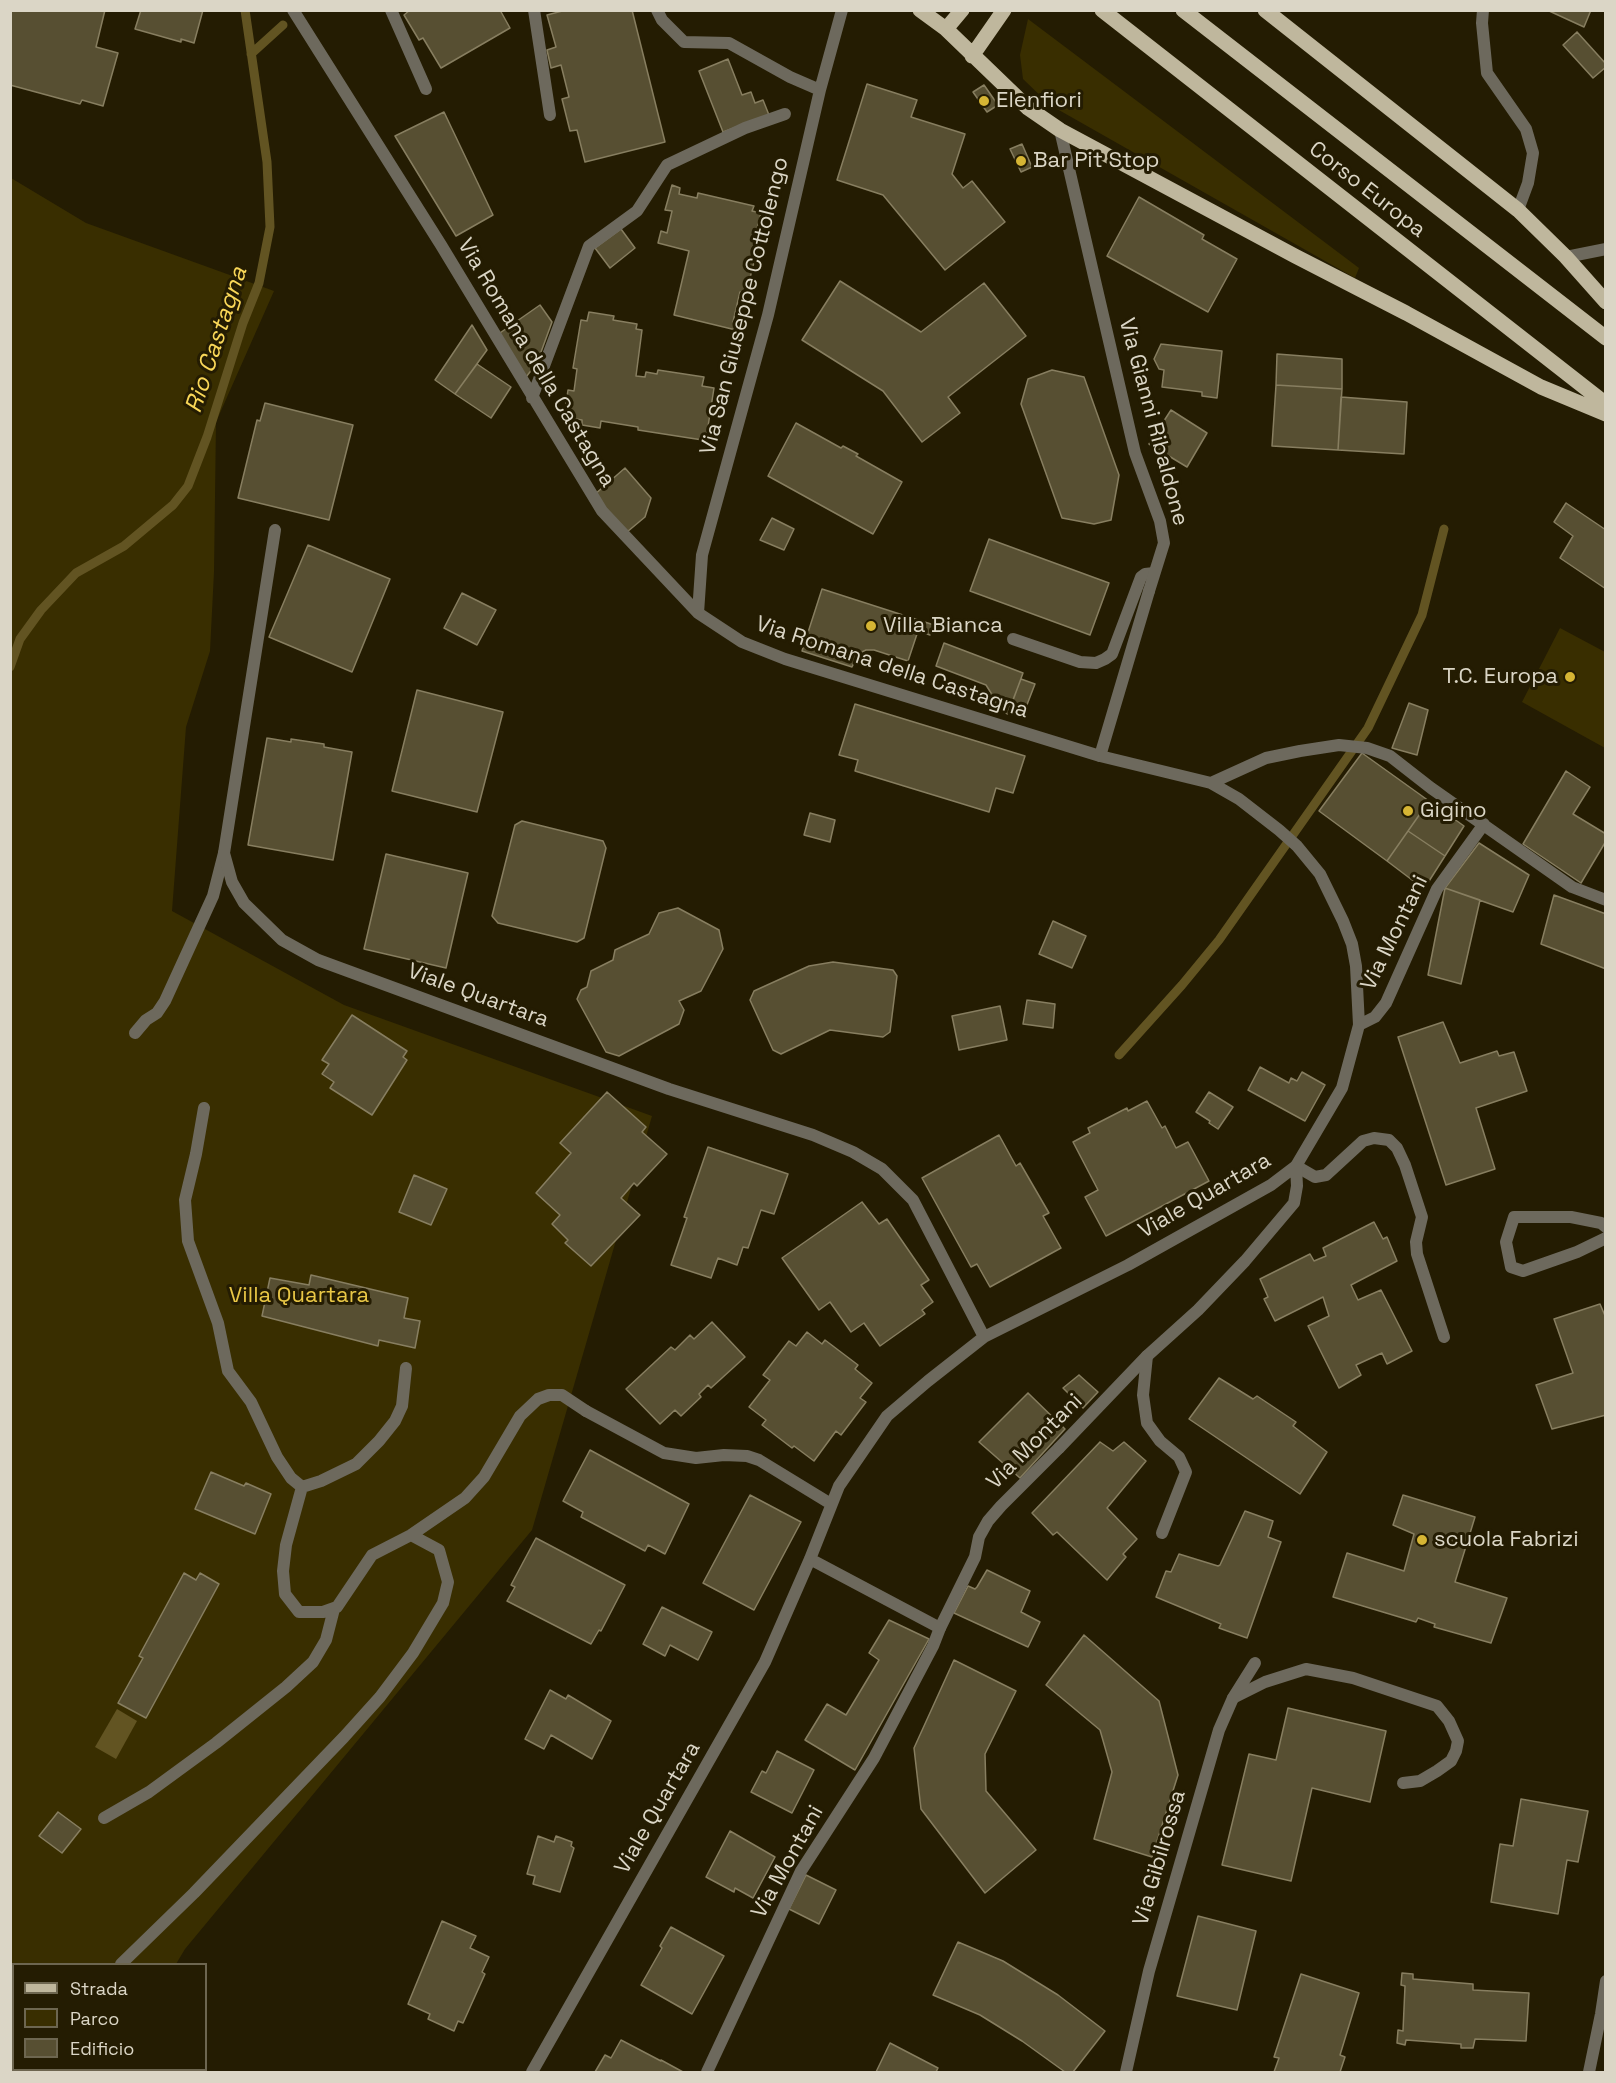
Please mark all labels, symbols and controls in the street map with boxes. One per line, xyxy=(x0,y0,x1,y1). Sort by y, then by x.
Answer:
place label: Elenfiori xyxy=(996,88,1082,114)
marker: Elenfiori xyxy=(977,94,991,108)
street label: Corso Europa xyxy=(1303,136,1431,244)
place label: Bar Pit Stop xyxy=(1033,148,1159,174)
street label: Via San Giuseppe Cottolengo xyxy=(695,154,795,458)
marker: Bar Pit Stop xyxy=(1014,154,1028,168)
street label: Via Romana della Castagna xyxy=(451,234,621,492)
water label: Rio Castagna xyxy=(180,263,254,417)
street label: Via Gianni Ribaldone xyxy=(1113,315,1193,529)
street label: Via Romana della Castagna xyxy=(752,611,1032,725)
place label: Villa Bianca xyxy=(883,613,1003,639)
marker: Villa Bianca xyxy=(864,619,878,633)
place label: T.C. Europa xyxy=(1443,664,1558,690)
marker: T.C. Europa xyxy=(1563,670,1577,684)
place label: Gigino xyxy=(1420,798,1487,824)
marker: Gigino xyxy=(1401,804,1415,818)
street label: Via Montani xyxy=(1356,871,1434,995)
street label: Viale Quartara xyxy=(404,958,552,1034)
street label: Viale Quartara xyxy=(1134,1148,1276,1244)
park label: Villa Quartara xyxy=(229,1283,369,1309)
street label: Via Montani xyxy=(982,1389,1088,1495)
place label: scuola Fabrizi xyxy=(1434,1527,1579,1553)
marker: scuola Fabrizi xyxy=(1415,1533,1429,1547)
street label: Viale Quartara xyxy=(610,1737,706,1879)
street label: Via Gibilrossa xyxy=(1128,1787,1192,1929)
street label: Via Montani xyxy=(746,1801,830,1923)
legend xyxy=(12,1963,207,2071)
text: Strada xyxy=(70,1977,128,2000)
text: Parco xyxy=(70,2007,119,2030)
text: Edificio xyxy=(70,2037,134,2060)

